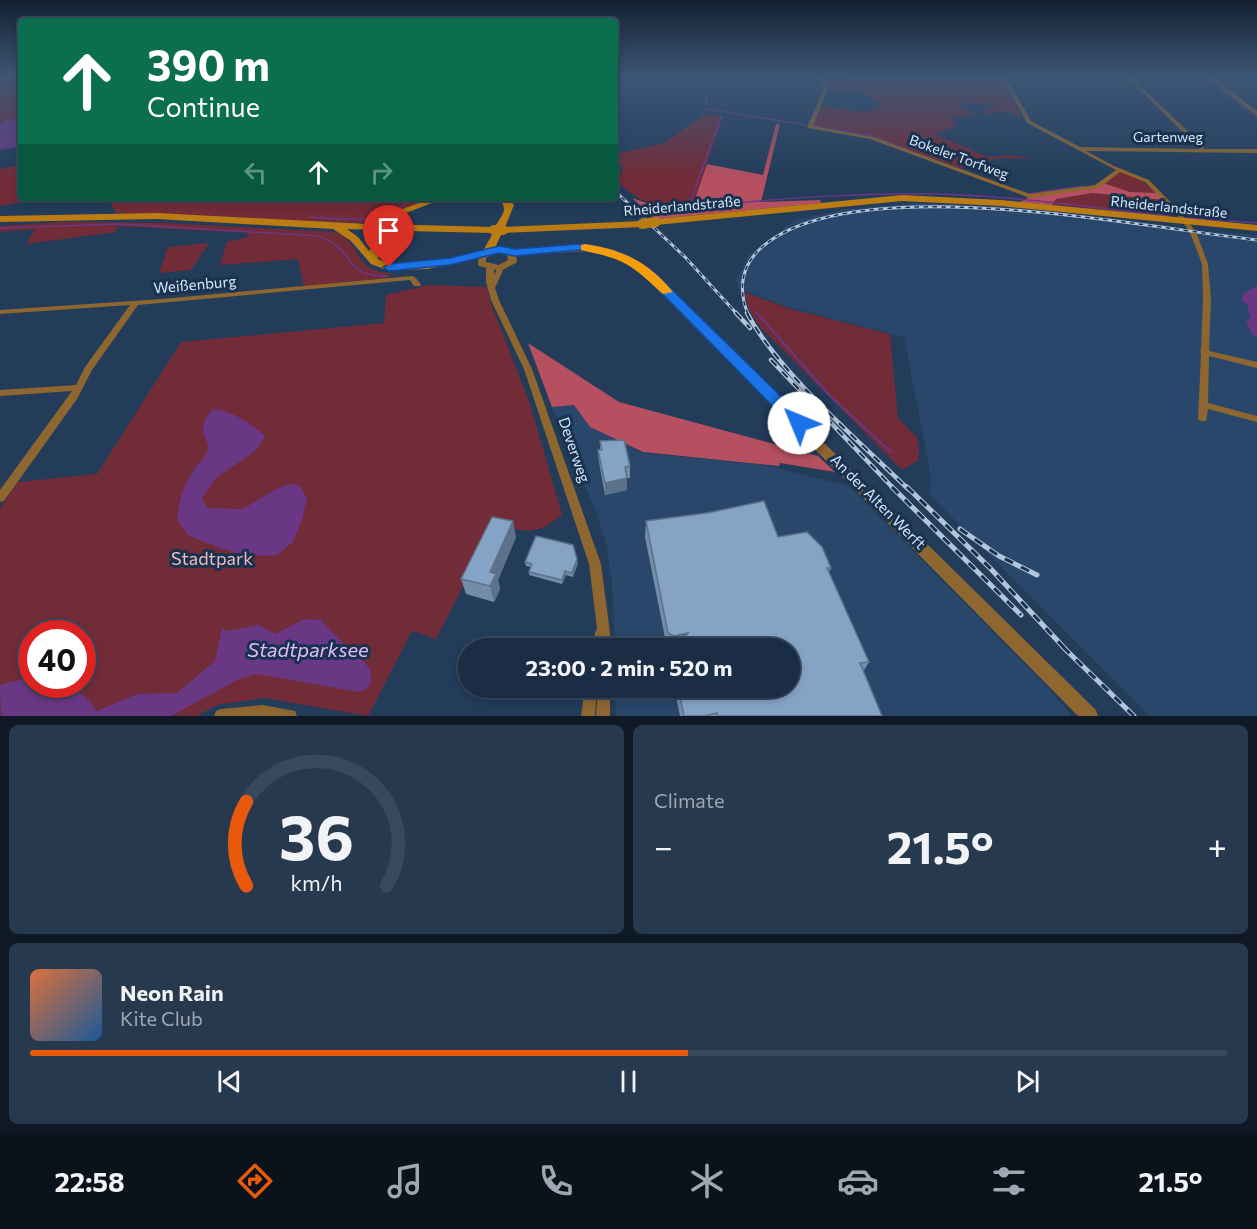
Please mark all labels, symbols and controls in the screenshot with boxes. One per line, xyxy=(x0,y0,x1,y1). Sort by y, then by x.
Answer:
text: 390 m xyxy=(147,38,270,90)
icon: ahead xyxy=(48,42,126,120)
text: Continue xyxy=(147,90,260,123)
street label: Gartenweg xyxy=(1133,128,1203,145)
street label: Bokeler Torfweg xyxy=(907,131,1012,183)
icon: left xyxy=(239,156,272,189)
icon: ahead xyxy=(302,156,335,189)
icon: right xyxy=(365,156,398,189)
street label: Rheiderlandstraße xyxy=(623,192,741,219)
street label: Rheiderlandstraße xyxy=(1110,192,1228,221)
pin xyxy=(363,205,414,267)
icon: arrive xyxy=(372,214,405,247)
street label: Weißenburg xyxy=(153,271,237,297)
position arrow xyxy=(767,391,831,455)
street label: Deverweg xyxy=(555,415,595,485)
street label: An der Alten Werft xyxy=(827,450,930,553)
park label: Stadtpark xyxy=(171,547,253,569)
speed limit sign: 40 xyxy=(18,620,96,698)
water label: Stadtparksee xyxy=(247,637,369,661)
text: 23:00 · 2 min · 520 m xyxy=(526,654,732,681)
text: Climate xyxy=(654,788,724,812)
text: 36 xyxy=(279,797,354,873)
text: 21.5° xyxy=(887,818,994,873)
text: − xyxy=(654,825,673,866)
text: + xyxy=(1208,825,1227,866)
text: km/h xyxy=(290,870,343,896)
text: Neon Rain xyxy=(120,979,224,1006)
text: Kite Club xyxy=(120,1006,203,1030)
icon: previous xyxy=(213,1065,246,1098)
icon: pause xyxy=(612,1065,645,1098)
icon: next xyxy=(1011,1065,1044,1098)
icon: directions xyxy=(234,1160,276,1202)
icon: music xyxy=(384,1160,426,1202)
icon: phone xyxy=(535,1160,577,1202)
icon: climate xyxy=(686,1160,728,1202)
icon: car xyxy=(837,1160,879,1202)
icon: filters xyxy=(988,1160,1030,1202)
text: 22:58 xyxy=(54,1165,125,1198)
text: 21.5° xyxy=(1138,1165,1203,1198)

